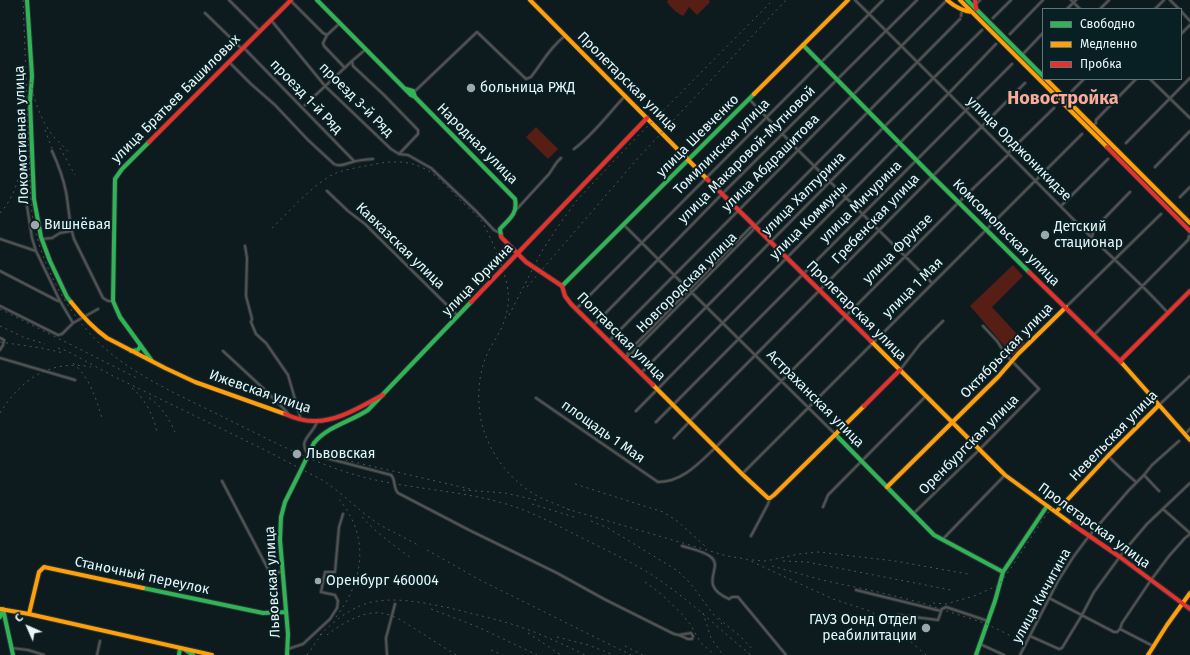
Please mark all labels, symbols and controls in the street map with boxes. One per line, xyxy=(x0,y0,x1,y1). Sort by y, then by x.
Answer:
legend xyxy=(1042,8,1182,80)
text: Свободно xyxy=(1080,17,1135,31)
street label: Пролетарская улица xyxy=(573,28,681,136)
street label: улица Братьев Башиловых xyxy=(108,31,244,167)
text: Медленно xyxy=(1080,37,1137,51)
street label: проезд 1-й Ряд xyxy=(266,56,346,138)
text: Пробка xyxy=(1080,57,1122,71)
street label: проезд 3-й Ряд xyxy=(315,59,397,141)
street label: Локомотивная улица xyxy=(11,65,33,205)
place label: больница РЖД xyxy=(480,80,575,96)
marker: больница РЖД xyxy=(465,82,477,94)
street label: улица Макаровой-Мутновой xyxy=(675,83,819,227)
district label: Новостройка xyxy=(1007,88,1119,110)
street label: улица Шевченко xyxy=(653,91,743,181)
street label: улица Орджоникидзе xyxy=(963,93,1075,205)
street label: Томилинская улица xyxy=(670,95,774,199)
street label: Народная улица xyxy=(433,100,521,188)
street label: улица Абдрашитова xyxy=(719,111,823,215)
street label: улица Халтурина xyxy=(759,149,849,239)
street label: улица Мичурина xyxy=(816,157,906,247)
street label: Гребенская улица xyxy=(829,170,923,268)
street label: Комсомольская улица xyxy=(949,176,1063,290)
street label: улица Коммуны xyxy=(767,179,851,263)
street label: Кавказская улица xyxy=(352,199,448,293)
street label: улица Фрунзе xyxy=(859,210,937,288)
place label: Вишнёвая xyxy=(44,217,111,233)
marker: Вишнёвая xyxy=(29,219,41,231)
place label: Детский стационар xyxy=(1054,219,1123,252)
street label: Новгородская улица xyxy=(633,229,741,337)
marker: Детский стационар xyxy=(1039,229,1051,241)
street label: улица Юркина xyxy=(439,240,517,320)
street label: улица 1 Мая xyxy=(879,254,947,322)
street label: Пролетарская улица xyxy=(802,257,910,365)
street label: Полтавская улица xyxy=(573,289,669,385)
street label: Октябрьская улица xyxy=(957,300,1057,402)
street label: Астраханская улица xyxy=(763,347,867,451)
street label: Ижевская улица xyxy=(207,367,313,417)
street label: Невельская улица xyxy=(1066,387,1162,485)
street label: Оренбургская улица xyxy=(915,391,1023,499)
street label: площадь 1 Мая xyxy=(558,397,648,467)
place label: Львовская xyxy=(306,446,375,462)
marker: Львовская xyxy=(291,448,303,460)
street label: Пролетарская улица xyxy=(1035,480,1153,572)
street label: Львовская улица xyxy=(262,526,284,638)
street label: улица Кичигина xyxy=(1009,546,1075,646)
street label: Станочный переулок xyxy=(73,553,211,599)
place label: Оренбург 460004 xyxy=(326,573,439,589)
marker: Оренбург 460004 xyxy=(313,576,323,586)
north arrow xyxy=(8,607,48,647)
text: С xyxy=(12,611,26,625)
place label: ГАУЗ Оонд Отдел реабилитации xyxy=(809,612,917,644)
marker: ГАУЗ Оонд Отдел реабилитации xyxy=(920,622,932,634)

